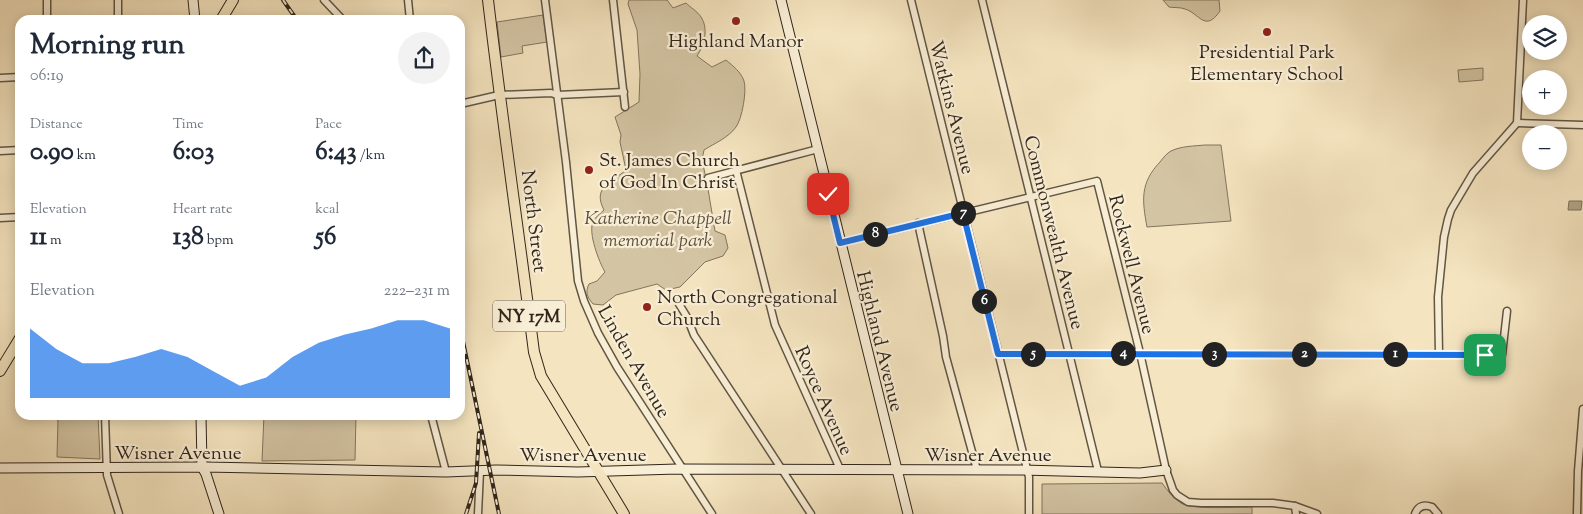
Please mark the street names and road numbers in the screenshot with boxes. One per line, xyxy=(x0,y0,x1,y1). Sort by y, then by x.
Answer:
street label: Watkins Avenue xyxy=(921,38,980,177)
street label: Commonwealth Avenue xyxy=(1015,133,1090,333)
street label: North Street xyxy=(513,168,552,275)
street label: Rockwell Avenue xyxy=(1100,192,1161,337)
street label: Highland Avenue xyxy=(848,268,909,415)
road number: NY 17M xyxy=(493,300,565,332)
street label: Linden Avenue xyxy=(590,301,676,424)
street label: Royce Avenue xyxy=(787,342,859,460)
street label: Wisner Avenue xyxy=(114,441,242,468)
street label: Wisner Avenue xyxy=(519,443,647,470)
street label: Wisner Avenue xyxy=(924,443,1052,470)

